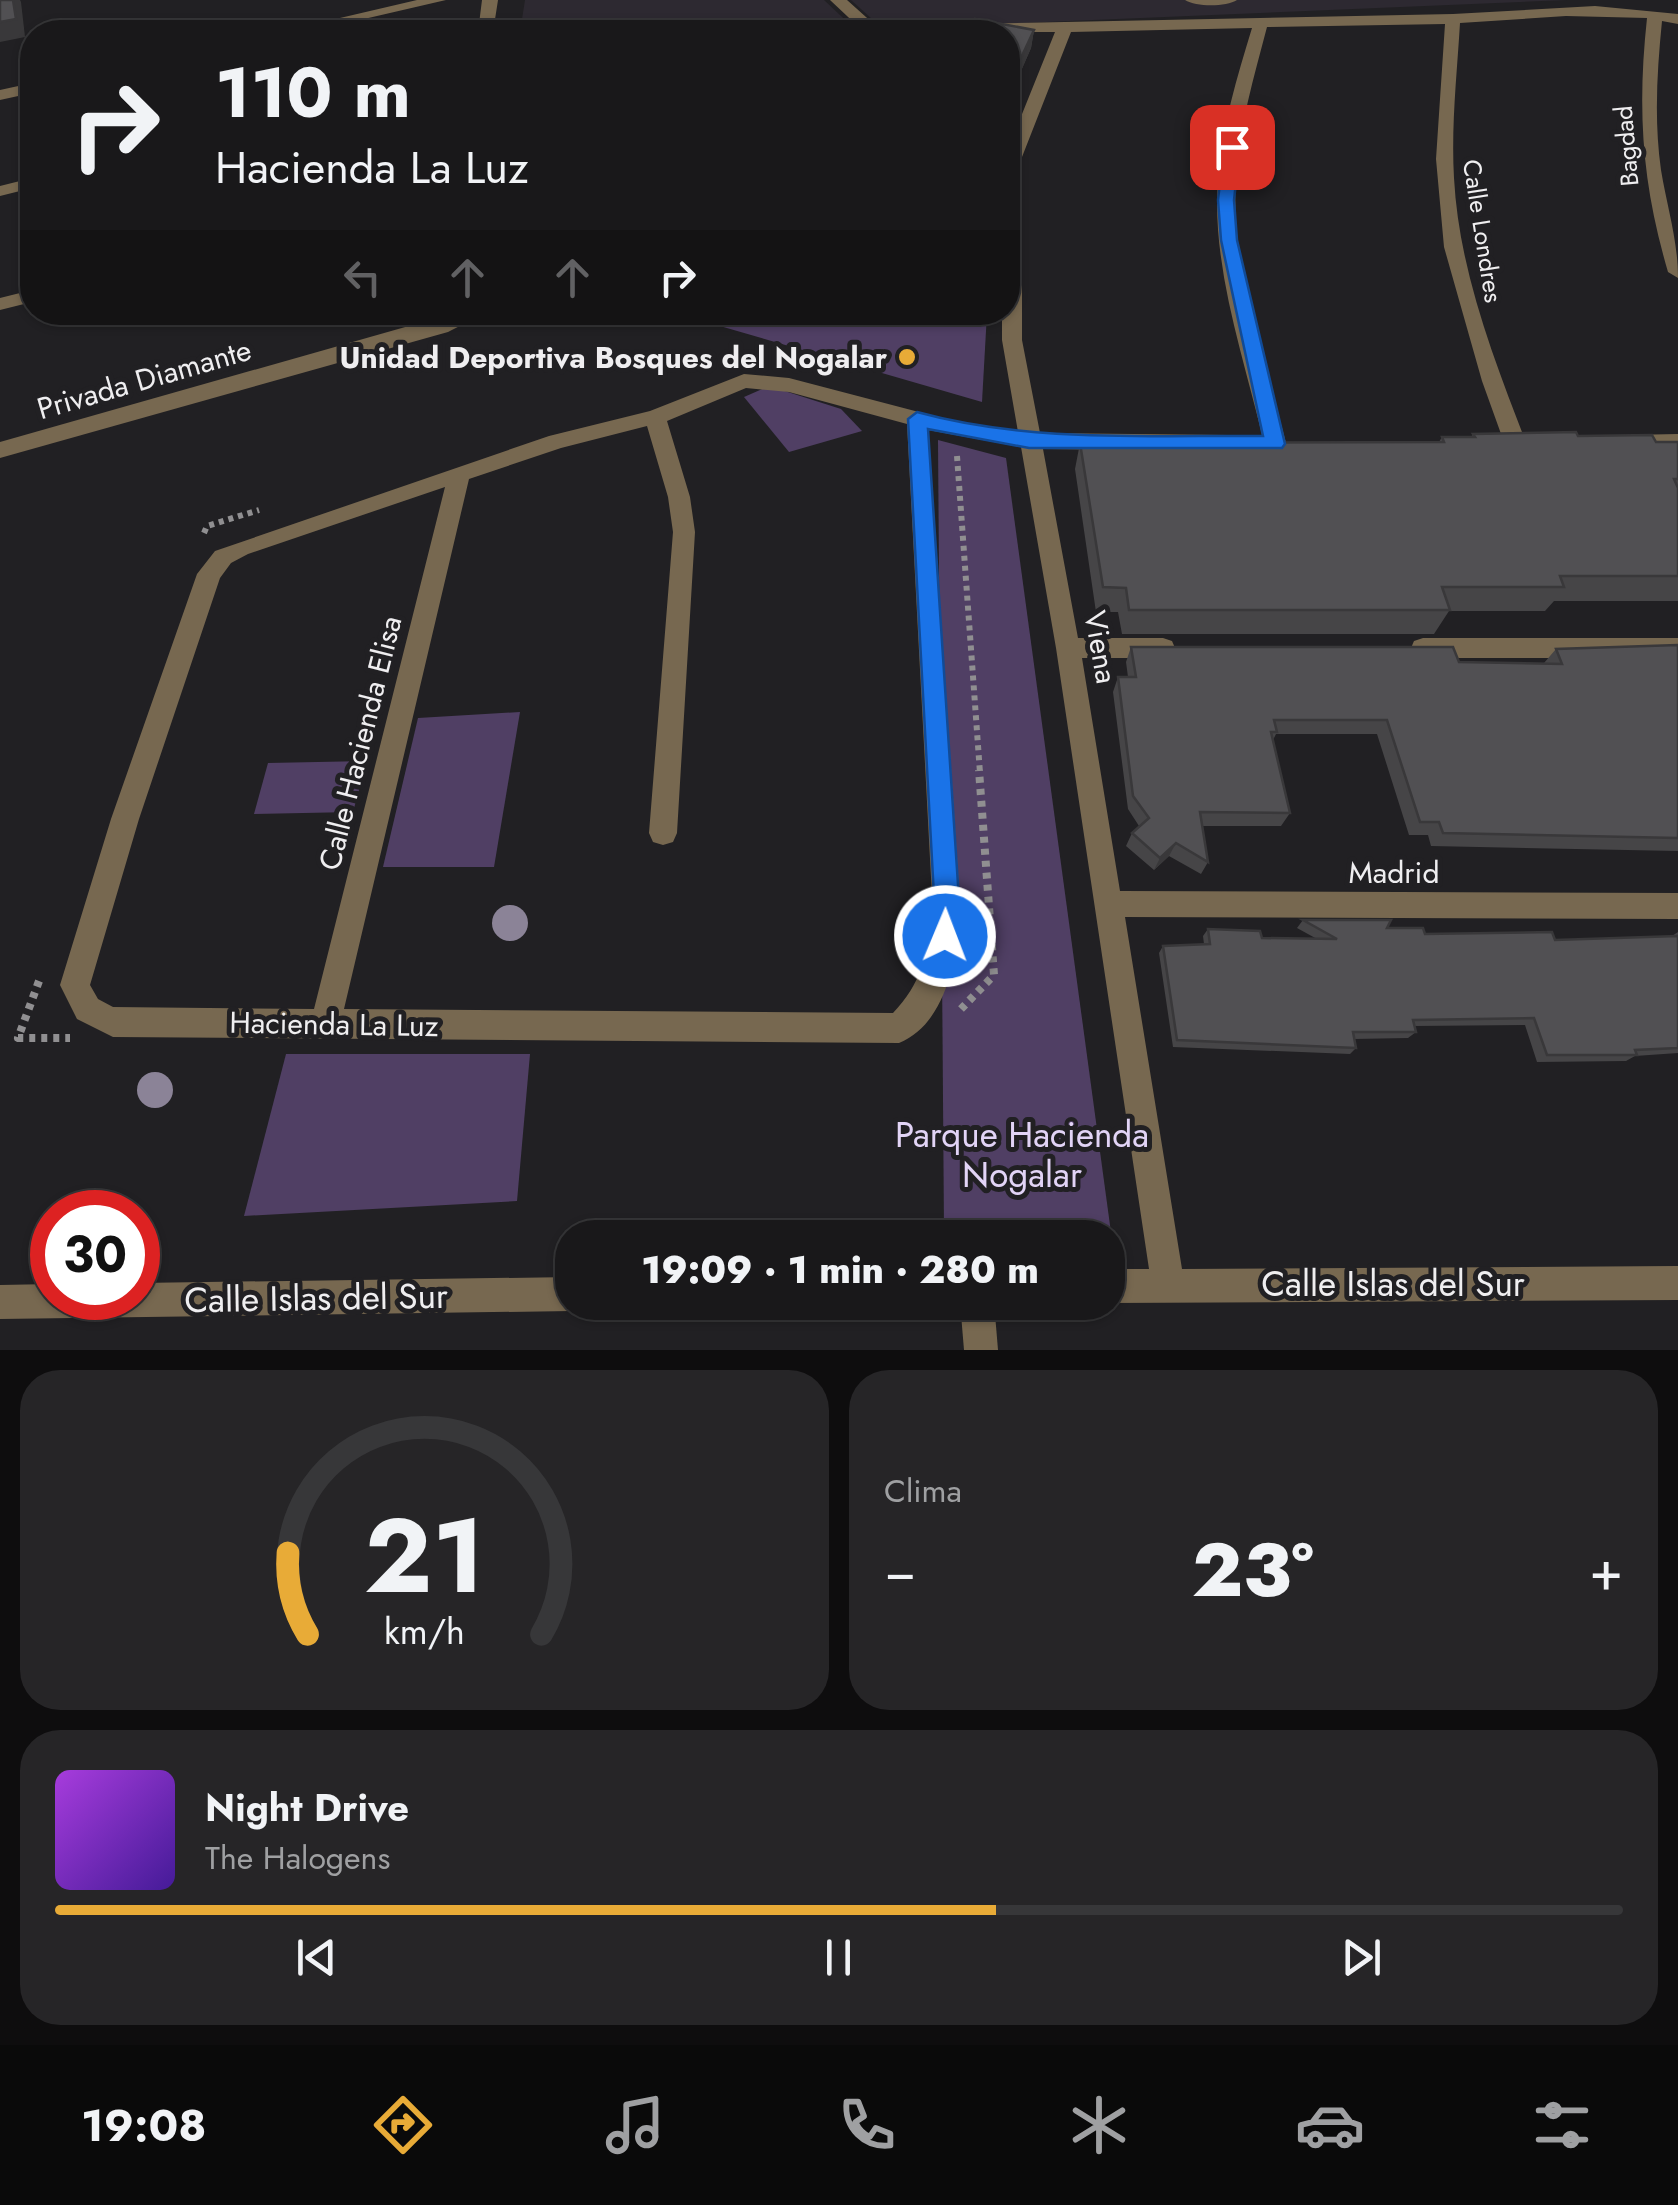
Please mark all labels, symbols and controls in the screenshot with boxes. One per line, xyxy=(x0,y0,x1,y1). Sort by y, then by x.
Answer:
text: 110 m xyxy=(215,42,411,143)
icon: right xyxy=(50,60,180,190)
street label: Bagdad xyxy=(1605,104,1647,188)
pin xyxy=(1190,105,1275,190)
icon: arrive xyxy=(1205,120,1260,175)
text: Hacienda La Luz xyxy=(215,135,529,200)
street label: Calle Londres xyxy=(1454,157,1512,305)
icon: left xyxy=(335,250,390,305)
icon: ahead xyxy=(440,250,495,305)
icon: ahead xyxy=(545,250,600,305)
icon: right xyxy=(650,250,705,305)
street label: Privada Diamante xyxy=(32,328,256,430)
place label: Unidad Deportiva Bosques del Nogalar xyxy=(339,336,888,379)
marker: Unidad Deportiva Bosques del Nogalar xyxy=(896,346,918,368)
street label: Viena xyxy=(1073,607,1129,687)
street label: Calle Hacienda Elisa xyxy=(308,611,412,875)
street label: Madrid xyxy=(1348,851,1440,894)
position arrow xyxy=(893,884,997,988)
street label: Hacienda La Luz xyxy=(229,1001,439,1047)
park label: Parque Hacienda Nogalar xyxy=(895,1110,1149,1200)
speed limit sign: 30 xyxy=(30,1190,160,1320)
text: 19:09 · 1 min · 280 m xyxy=(641,1242,1039,1297)
street label: Calle Islas del Sur xyxy=(1261,1259,1525,1309)
street label: Calle Islas del Sur xyxy=(184,1271,448,1325)
text: Clima xyxy=(884,1468,962,1514)
text: 21 xyxy=(364,1481,485,1631)
text: 23° xyxy=(1192,1516,1314,1624)
text: − xyxy=(884,1531,916,1611)
text: + xyxy=(1589,1531,1623,1611)
text: km/h xyxy=(384,1606,465,1657)
text: Night Drive xyxy=(205,1780,409,1835)
text: The Halogens xyxy=(205,1835,390,1881)
icon: previous xyxy=(289,1930,344,1985)
icon: pause xyxy=(811,1930,866,1985)
icon: next xyxy=(1334,1930,1389,1985)
icon: directions xyxy=(368,2090,438,2160)
icon: music xyxy=(600,2090,670,2160)
icon: phone xyxy=(832,2090,902,2160)
icon: climate xyxy=(1064,2090,1134,2160)
icon: car xyxy=(1295,2090,1365,2160)
icon: filters xyxy=(1527,2090,1597,2160)
text: 19:08 xyxy=(81,2093,206,2158)

